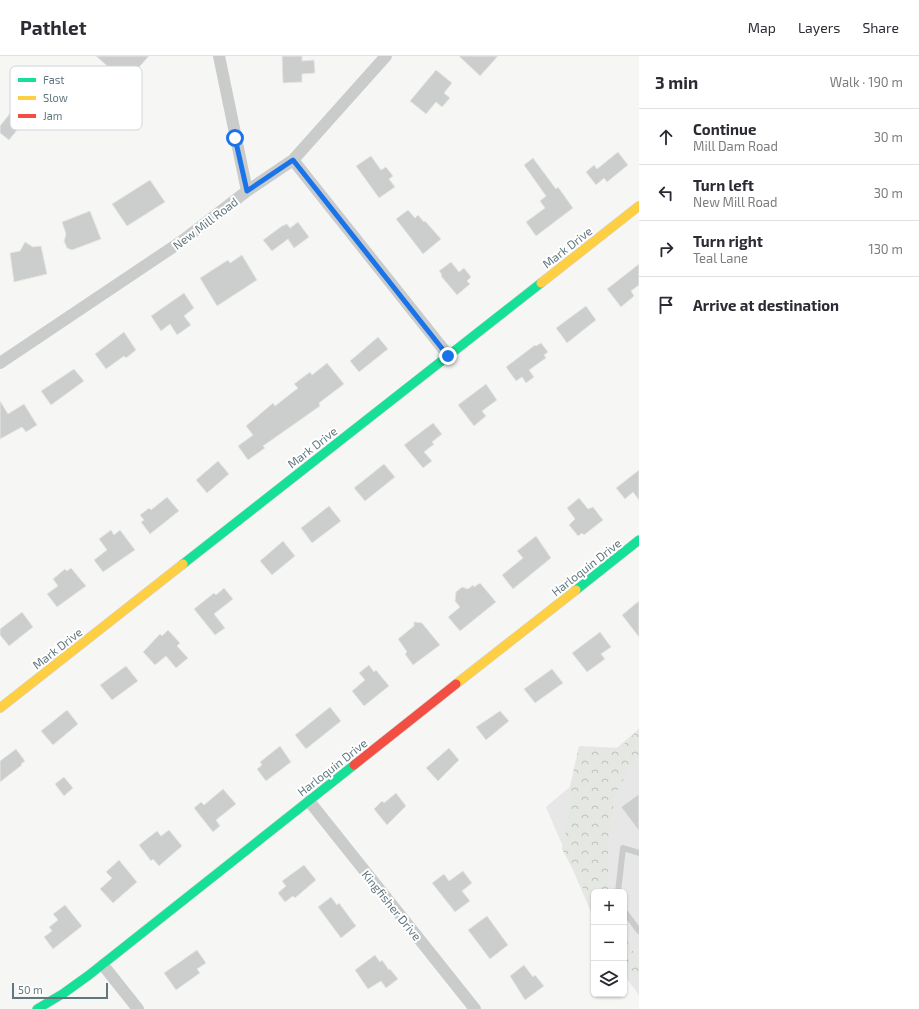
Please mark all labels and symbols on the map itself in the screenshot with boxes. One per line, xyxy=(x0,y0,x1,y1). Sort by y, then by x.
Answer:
legend xyxy=(10,66,142,130)
text: Fast xyxy=(43,73,65,86)
text: Slow xyxy=(43,91,68,104)
text: Jam xyxy=(43,109,62,122)
route start xyxy=(226,129,244,147)
street label: New Mill Road xyxy=(170,194,240,252)
street label: Mark Drive xyxy=(539,223,595,271)
route end xyxy=(439,347,457,365)
street label: Mark Drive xyxy=(284,423,340,471)
street label: Harloquin Drive xyxy=(548,535,624,599)
street label: Mark Drive xyxy=(29,624,85,672)
street label: Harloquin Drive xyxy=(294,735,370,799)
street label: Kingfisher Drive xyxy=(359,867,425,943)
scale bar xyxy=(12,981,108,1000)

